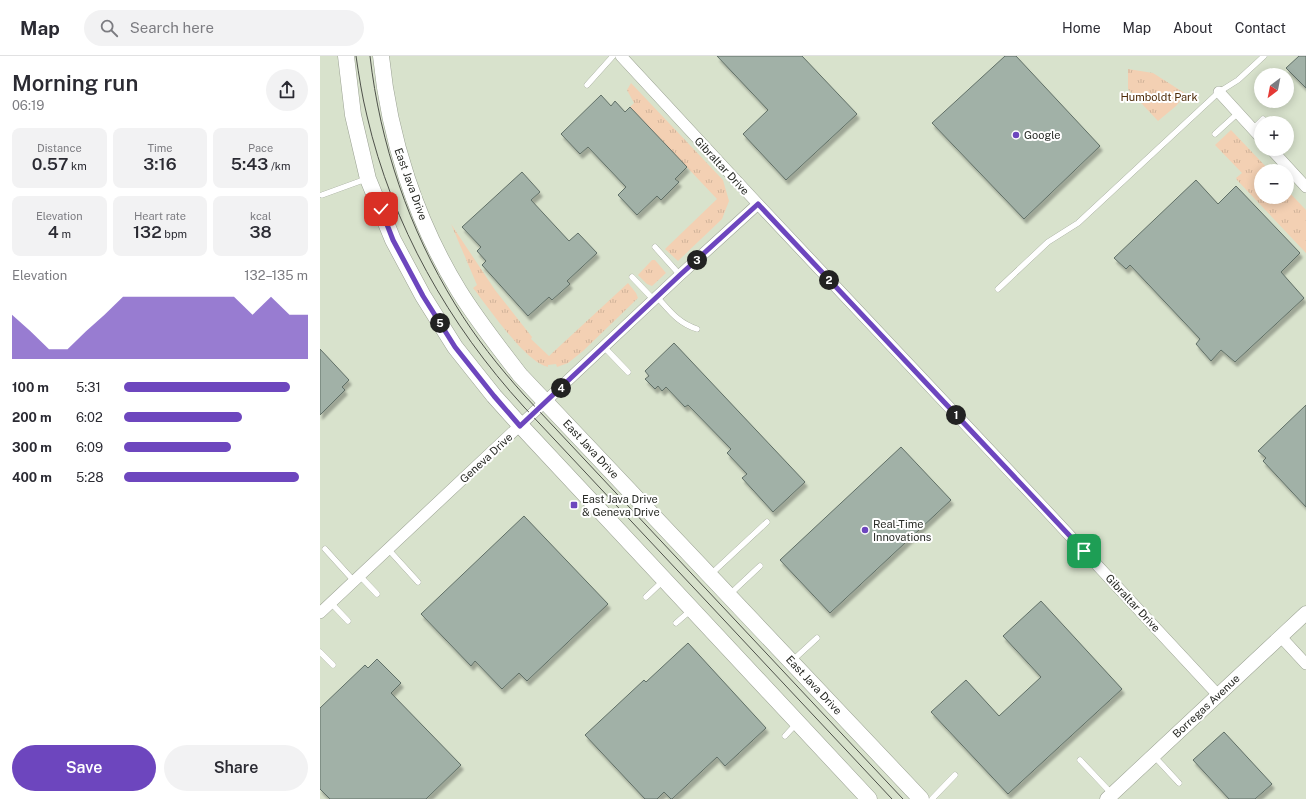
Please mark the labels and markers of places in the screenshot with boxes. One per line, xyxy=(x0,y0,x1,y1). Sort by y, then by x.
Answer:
place label: Google xyxy=(1024,129,1061,141)
marker: Google xyxy=(1011,130,1021,140)
pin xyxy=(364,192,398,226)
pin: 3 xyxy=(687,250,707,270)
pin: 2 xyxy=(819,270,839,290)
pin: 5 xyxy=(430,313,450,333)
pin: 4 xyxy=(551,378,571,398)
pin: 1 xyxy=(946,405,966,425)
place label: East Java Drive & Geneva Drive xyxy=(582,493,660,518)
marker: East Java Drive & Geneva Drive xyxy=(569,500,579,510)
place label: Real-Time Innovations xyxy=(873,518,932,543)
marker: Real-Time Innovations xyxy=(860,525,870,535)
pin xyxy=(1067,534,1101,568)

